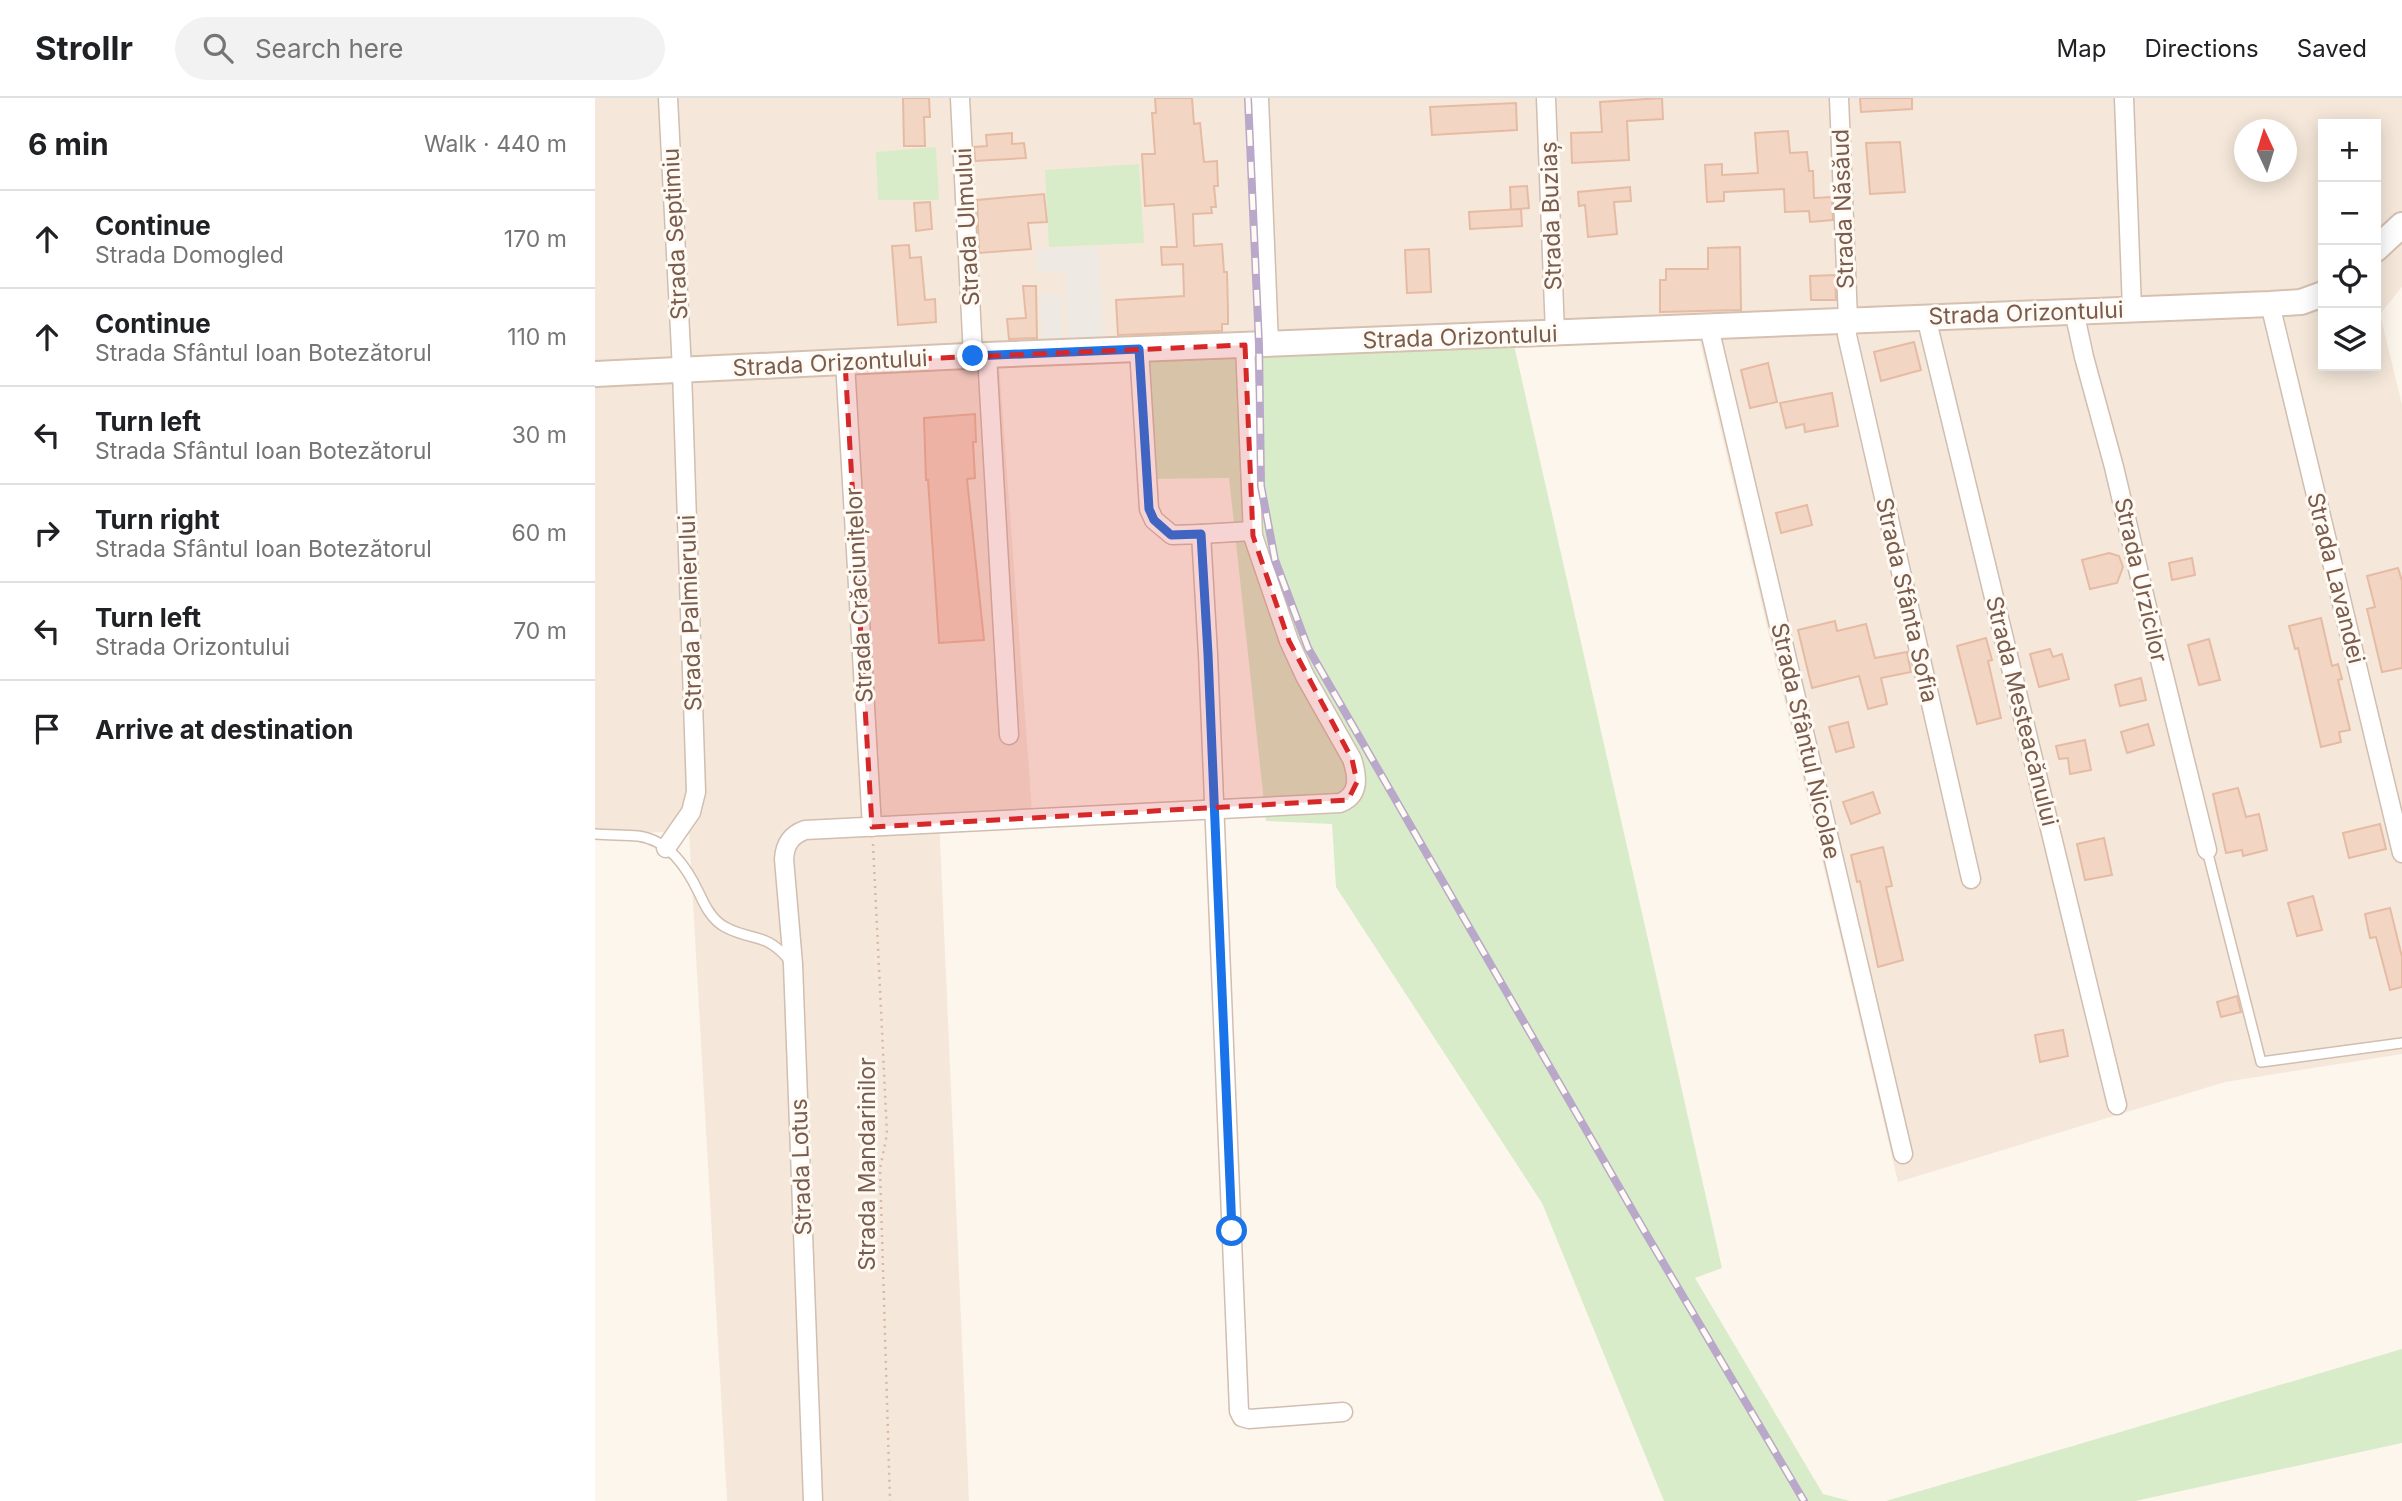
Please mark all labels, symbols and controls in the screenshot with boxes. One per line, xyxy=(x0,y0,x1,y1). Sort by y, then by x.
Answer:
search box xyxy=(175,17,665,80)
text: Strollr xyxy=(35,28,133,68)
icon: search xyxy=(199,29,237,67)
text: Search here xyxy=(255,33,404,64)
text: Map xyxy=(2057,34,2106,63)
text: Directions xyxy=(2144,34,2259,63)
text: Saved xyxy=(2297,34,2367,63)
north arrow xyxy=(2234,119,2297,182)
map controls xyxy=(2318,119,2381,371)
button: + xyxy=(2318,119,2381,182)
text: 6 min xyxy=(28,126,109,162)
street label: Strada Năsăud xyxy=(1826,128,1860,290)
text: Walk · 440 m xyxy=(424,130,567,158)
street label: Strada Buziaș xyxy=(1534,141,1568,291)
street label: Strada Septimiu xyxy=(657,147,693,321)
street label: Strada Ulmului xyxy=(949,147,985,307)
button: − xyxy=(2318,182,2381,245)
text: Continue xyxy=(95,210,211,241)
icon: ahead xyxy=(28,220,66,258)
text: 170 m xyxy=(504,225,567,253)
text: Strada Domogled xyxy=(95,241,284,269)
button: locate xyxy=(2318,245,2381,308)
street label: Strada Orizontului xyxy=(1928,296,2124,330)
text: Continue xyxy=(95,308,211,339)
button: layers xyxy=(2318,308,2381,371)
icon: ahead xyxy=(28,318,66,356)
street label: Strada Orizontului xyxy=(1362,320,1558,354)
text: 110 m xyxy=(507,323,567,351)
text: Strada Sfântul Ioan Botezătorul xyxy=(95,339,432,367)
route end xyxy=(957,340,988,371)
street label: Strada Orizontului xyxy=(732,344,928,382)
text: Turn left xyxy=(95,406,201,437)
icon: left xyxy=(28,416,66,454)
text: 30 m xyxy=(512,421,567,449)
text: Strada Sfântul Ioan Botezătorul xyxy=(95,437,432,465)
street label: Strada Crăciunițelor xyxy=(839,486,879,704)
street label: Strada Lavandei xyxy=(2301,490,2371,666)
street label: Strada Sfânta Sofia xyxy=(1870,495,1944,705)
street label: Strada Urzicilor xyxy=(2108,495,2174,665)
text: Turn right xyxy=(95,504,220,535)
icon: right xyxy=(28,514,66,552)
street label: Strada Palmierului xyxy=(673,514,707,712)
text: 60 m xyxy=(512,519,567,547)
text: Strada Sfântul Ioan Botezătorul xyxy=(95,535,432,563)
street label: Strada Mesteacănului xyxy=(1980,593,2064,829)
text: Turn left xyxy=(95,602,201,633)
icon: left xyxy=(28,612,66,650)
text: 70 m xyxy=(513,617,567,645)
street label: Strada Sfântul Nicolae xyxy=(1765,620,1847,862)
text: Strada Orizontului xyxy=(95,633,290,661)
icon: arrive xyxy=(28,710,66,748)
text: Arrive at destination xyxy=(95,714,354,745)
street label: Strada Mandarinilor xyxy=(853,1057,881,1271)
street label: Strada Lotus xyxy=(785,1098,817,1236)
route start xyxy=(1216,1215,1247,1246)

